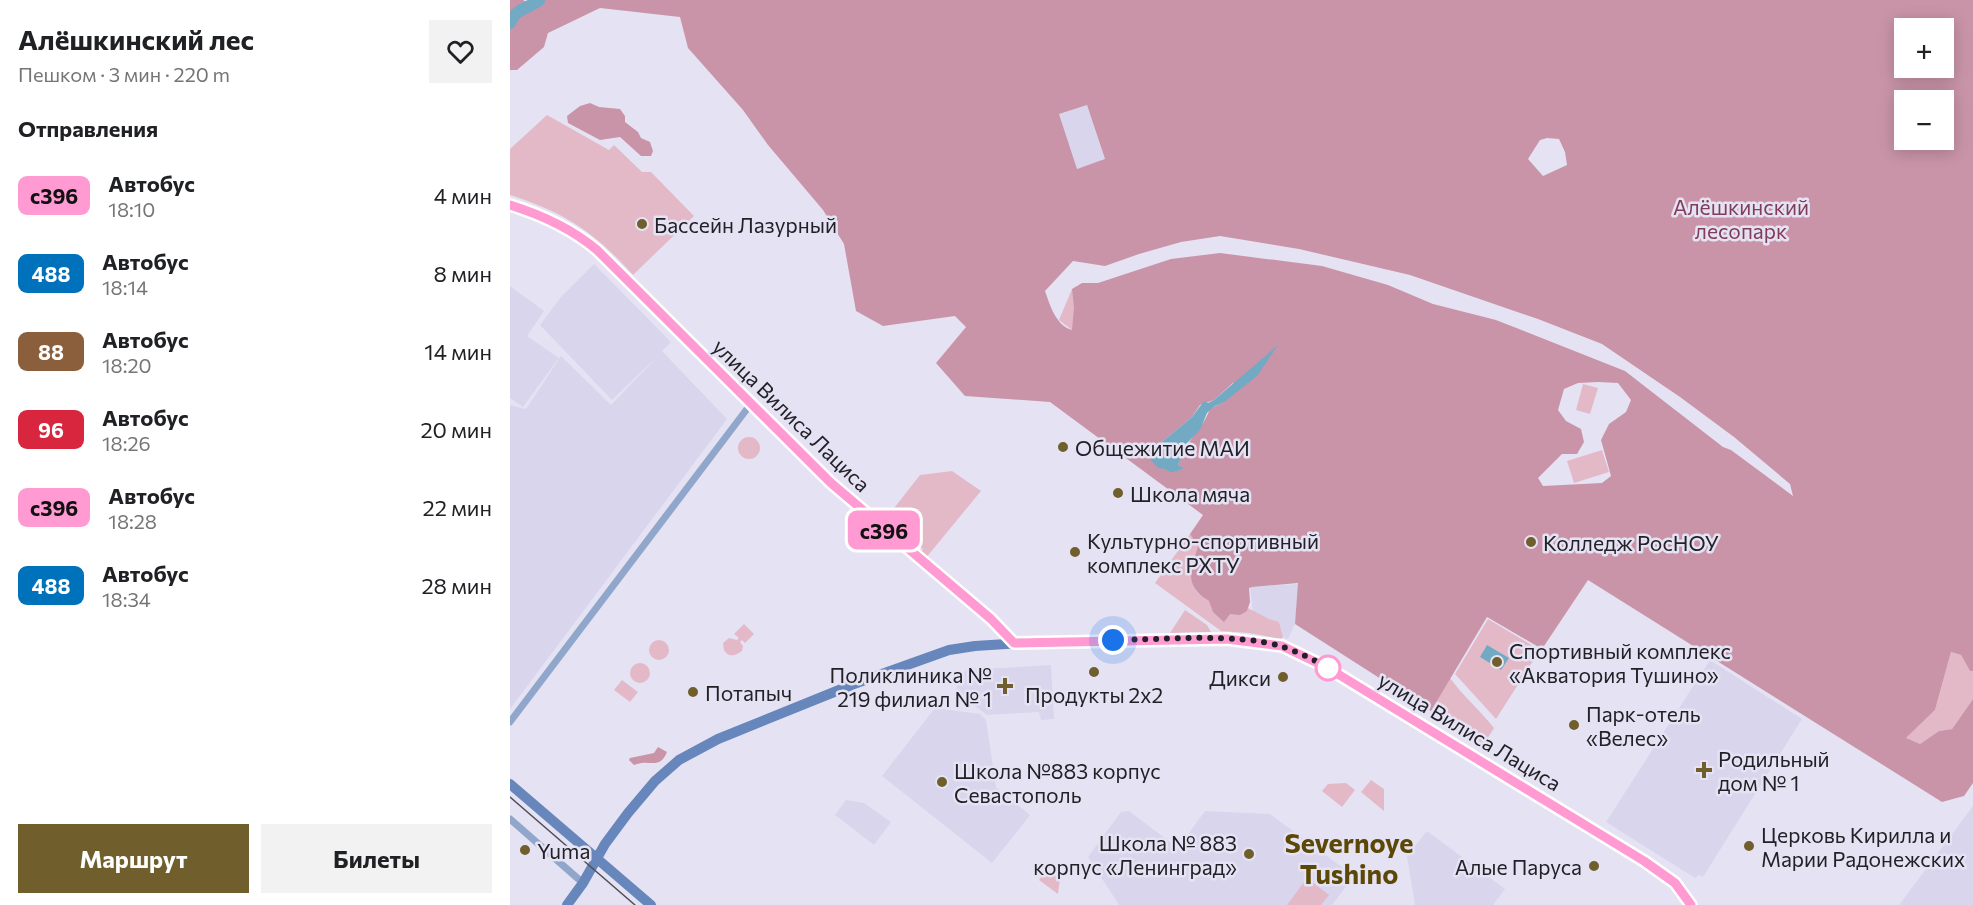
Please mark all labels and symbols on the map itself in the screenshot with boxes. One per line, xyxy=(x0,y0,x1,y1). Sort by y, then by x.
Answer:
park label: Алёшкинский лесопарк xyxy=(1673,194,1809,243)
place label: Бассейн Лазурный xyxy=(654,212,837,237)
marker: Бассейн Лазурный xyxy=(635,217,649,231)
street label: улица Вилиса Лациса xyxy=(708,334,876,496)
place label: Общежитие МАИ xyxy=(1075,435,1250,460)
marker: Общежитие МАИ xyxy=(1056,440,1070,454)
place label: Школа мяча xyxy=(1130,481,1250,506)
marker: Школа мяча xyxy=(1111,486,1125,500)
line badge: с396 xyxy=(842,510,926,550)
place label: Культурно-спортивный комплекс РХТУ xyxy=(1087,528,1319,577)
place label: Колледж РосНОУ xyxy=(1543,530,1719,555)
marker: Колледж РосНОУ xyxy=(1524,535,1538,549)
marker: Культурно-спортивный комплекс РХТУ xyxy=(1068,545,1082,559)
your location xyxy=(1098,625,1128,655)
place label: Спортивный комплекс «Акватория Тушино» xyxy=(1509,638,1731,687)
unlabelled marker xyxy=(1315,655,1341,681)
marker: Спортивный комплекс «Акватория Тушино» xyxy=(1490,655,1504,669)
place label: Поликлиника № 219 филиал № 1 xyxy=(830,662,992,711)
marker: Продукты 2x2 xyxy=(1087,665,1101,679)
place label: Дикси xyxy=(1209,665,1271,690)
street label: улица Вилиса Лациса xyxy=(1374,667,1566,795)
marker: Дикси xyxy=(1276,670,1290,684)
marker: Поликлиника № 219 филиал № 1 xyxy=(996,677,1014,695)
place label: Потапыч xyxy=(705,680,792,705)
place label: Продукты 2x2 xyxy=(1025,682,1163,707)
marker: Потапыч xyxy=(686,685,700,699)
place label: Парк-отель «Велес» xyxy=(1586,701,1701,750)
marker: Парк-отель «Велес» xyxy=(1567,718,1581,732)
place label: Родильный дом № 1 xyxy=(1718,746,1830,795)
place label: Школа №883 корпус Севастополь xyxy=(954,758,1161,807)
marker: Родильный дом № 1 xyxy=(1695,761,1713,779)
marker: Школа №883 корпус Севастополь xyxy=(935,775,949,789)
place label: Церковь Кирилла и Марии Радонежских xyxy=(1761,822,1965,871)
district label: Severnoye Tushino xyxy=(1284,826,1414,890)
place label: Школа № 883 корпус «Ленинград» xyxy=(1033,830,1237,879)
place label: Yuma xyxy=(537,838,590,863)
marker: Церковь Кирилла и Марии Радонежских xyxy=(1742,839,1756,853)
marker: Yuma xyxy=(518,843,532,857)
marker: Школа № 883 корпус «Ленинград» xyxy=(1242,847,1256,861)
place label: Алые Паруса xyxy=(1455,854,1582,879)
marker: Алые Паруса xyxy=(1587,859,1601,873)

